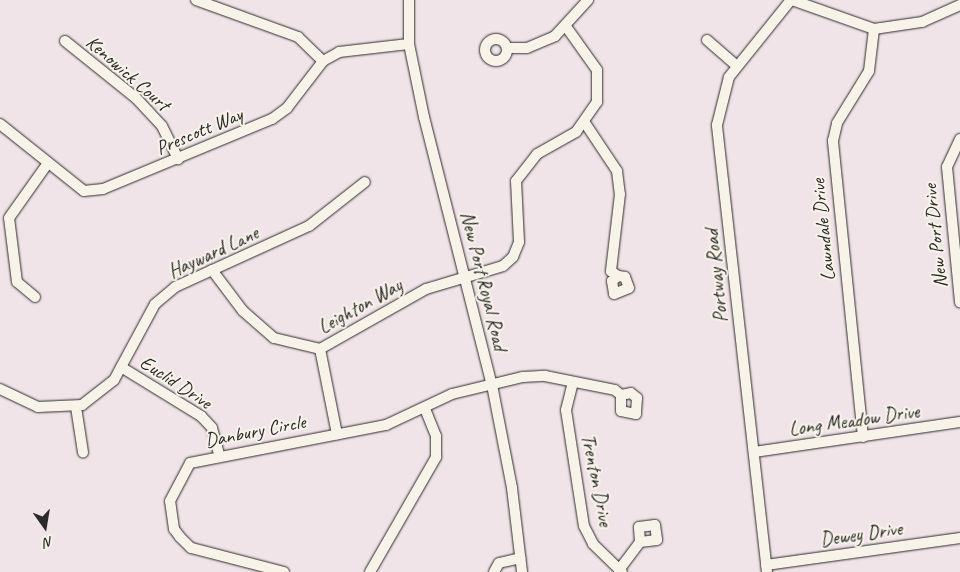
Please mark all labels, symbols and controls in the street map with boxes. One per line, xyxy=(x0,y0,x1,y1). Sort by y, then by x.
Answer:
street label: Kenowick Court xyxy=(81,30,175,116)
street label: Prescott Way xyxy=(152,102,246,160)
street label: Lawndale Drive xyxy=(806,178,840,282)
street label: New Port Drive xyxy=(918,183,952,289)
street label: New Port Royal Road xyxy=(455,209,513,353)
street label: Hayward Lane xyxy=(164,221,262,283)
street label: Portway Road xyxy=(699,228,733,324)
street label: Leighton Way xyxy=(314,273,406,339)
street label: Euclid Drive xyxy=(136,350,216,414)
street label: Long Meadow Drive xyxy=(787,399,921,441)
street label: Danbury Circle xyxy=(203,410,307,452)
street label: Trenton Drive xyxy=(576,432,618,528)
north arrow xyxy=(20,502,70,552)
street label: Dewey Drive xyxy=(818,516,904,552)
text: N xyxy=(42,533,55,551)

